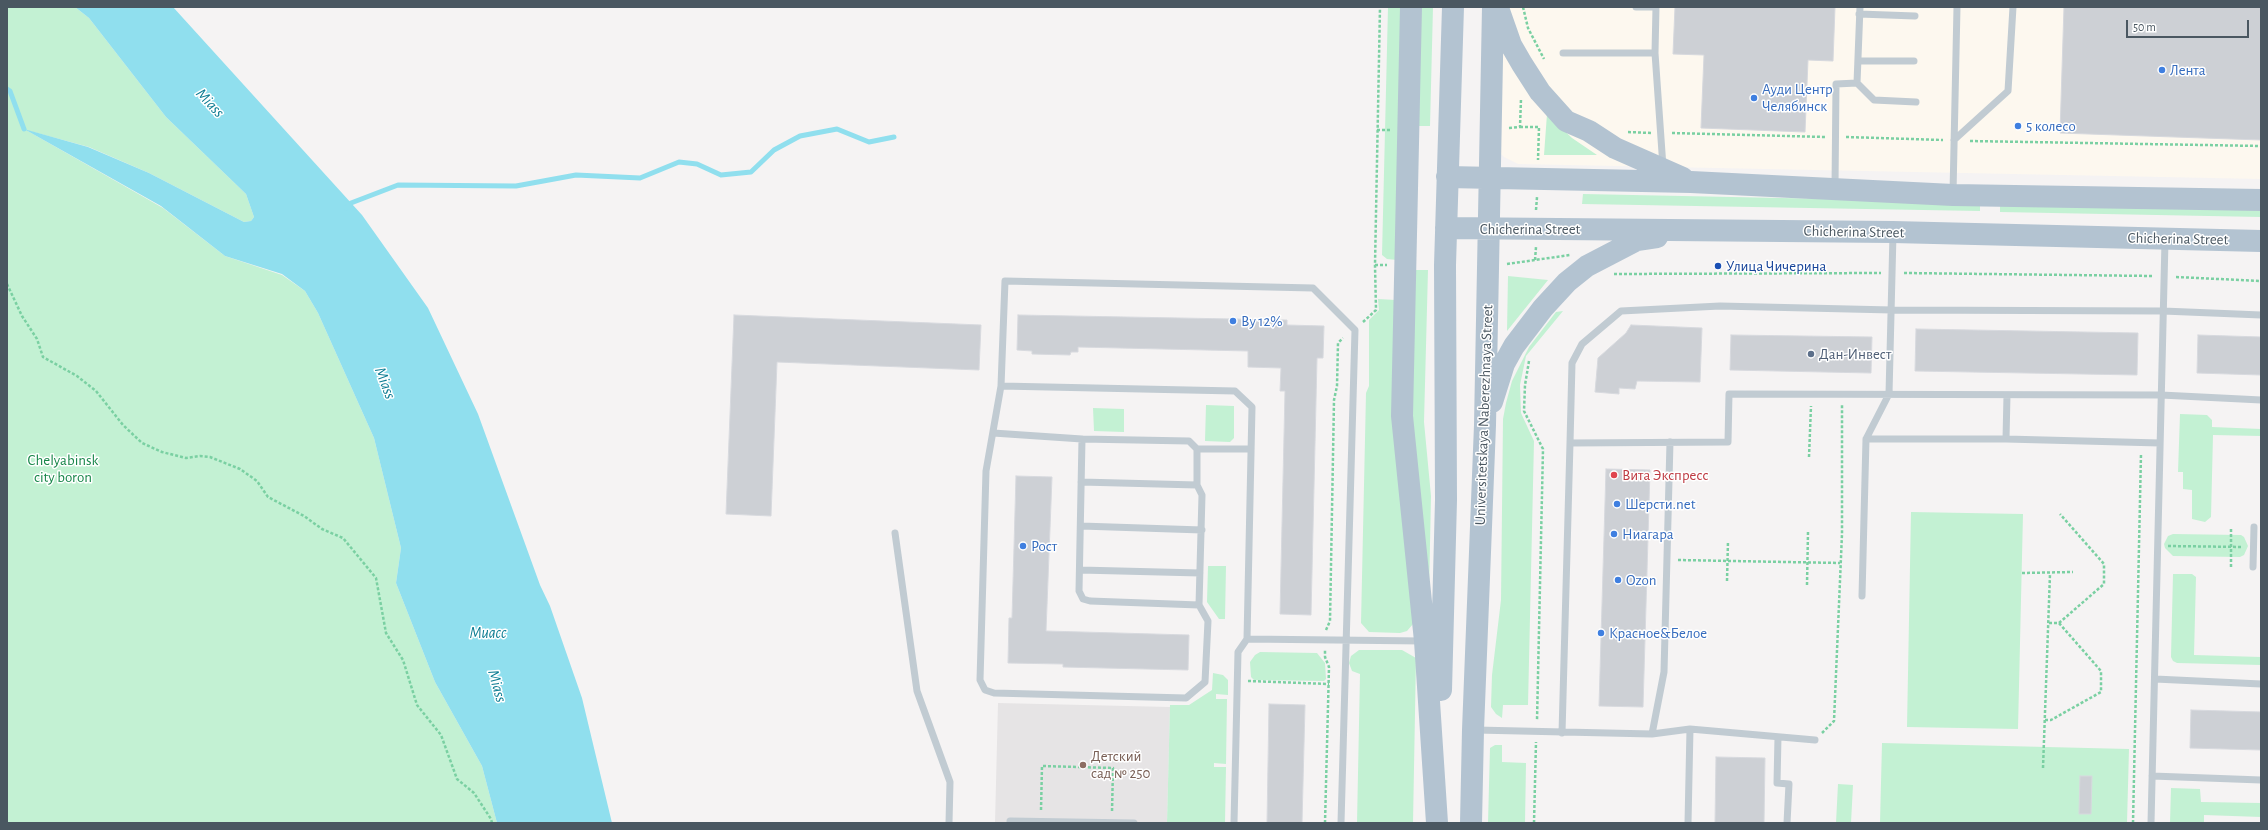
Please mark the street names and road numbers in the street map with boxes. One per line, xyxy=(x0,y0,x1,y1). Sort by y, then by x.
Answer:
street label: Chicherina Street xyxy=(1480,220,1580,238)
street label: Chicherina Street xyxy=(1804,222,1904,242)
street label: Chicherina Street xyxy=(2128,229,2228,249)
street label: Universitetskaya Naberezhnaya Street xyxy=(1471,304,1497,526)

